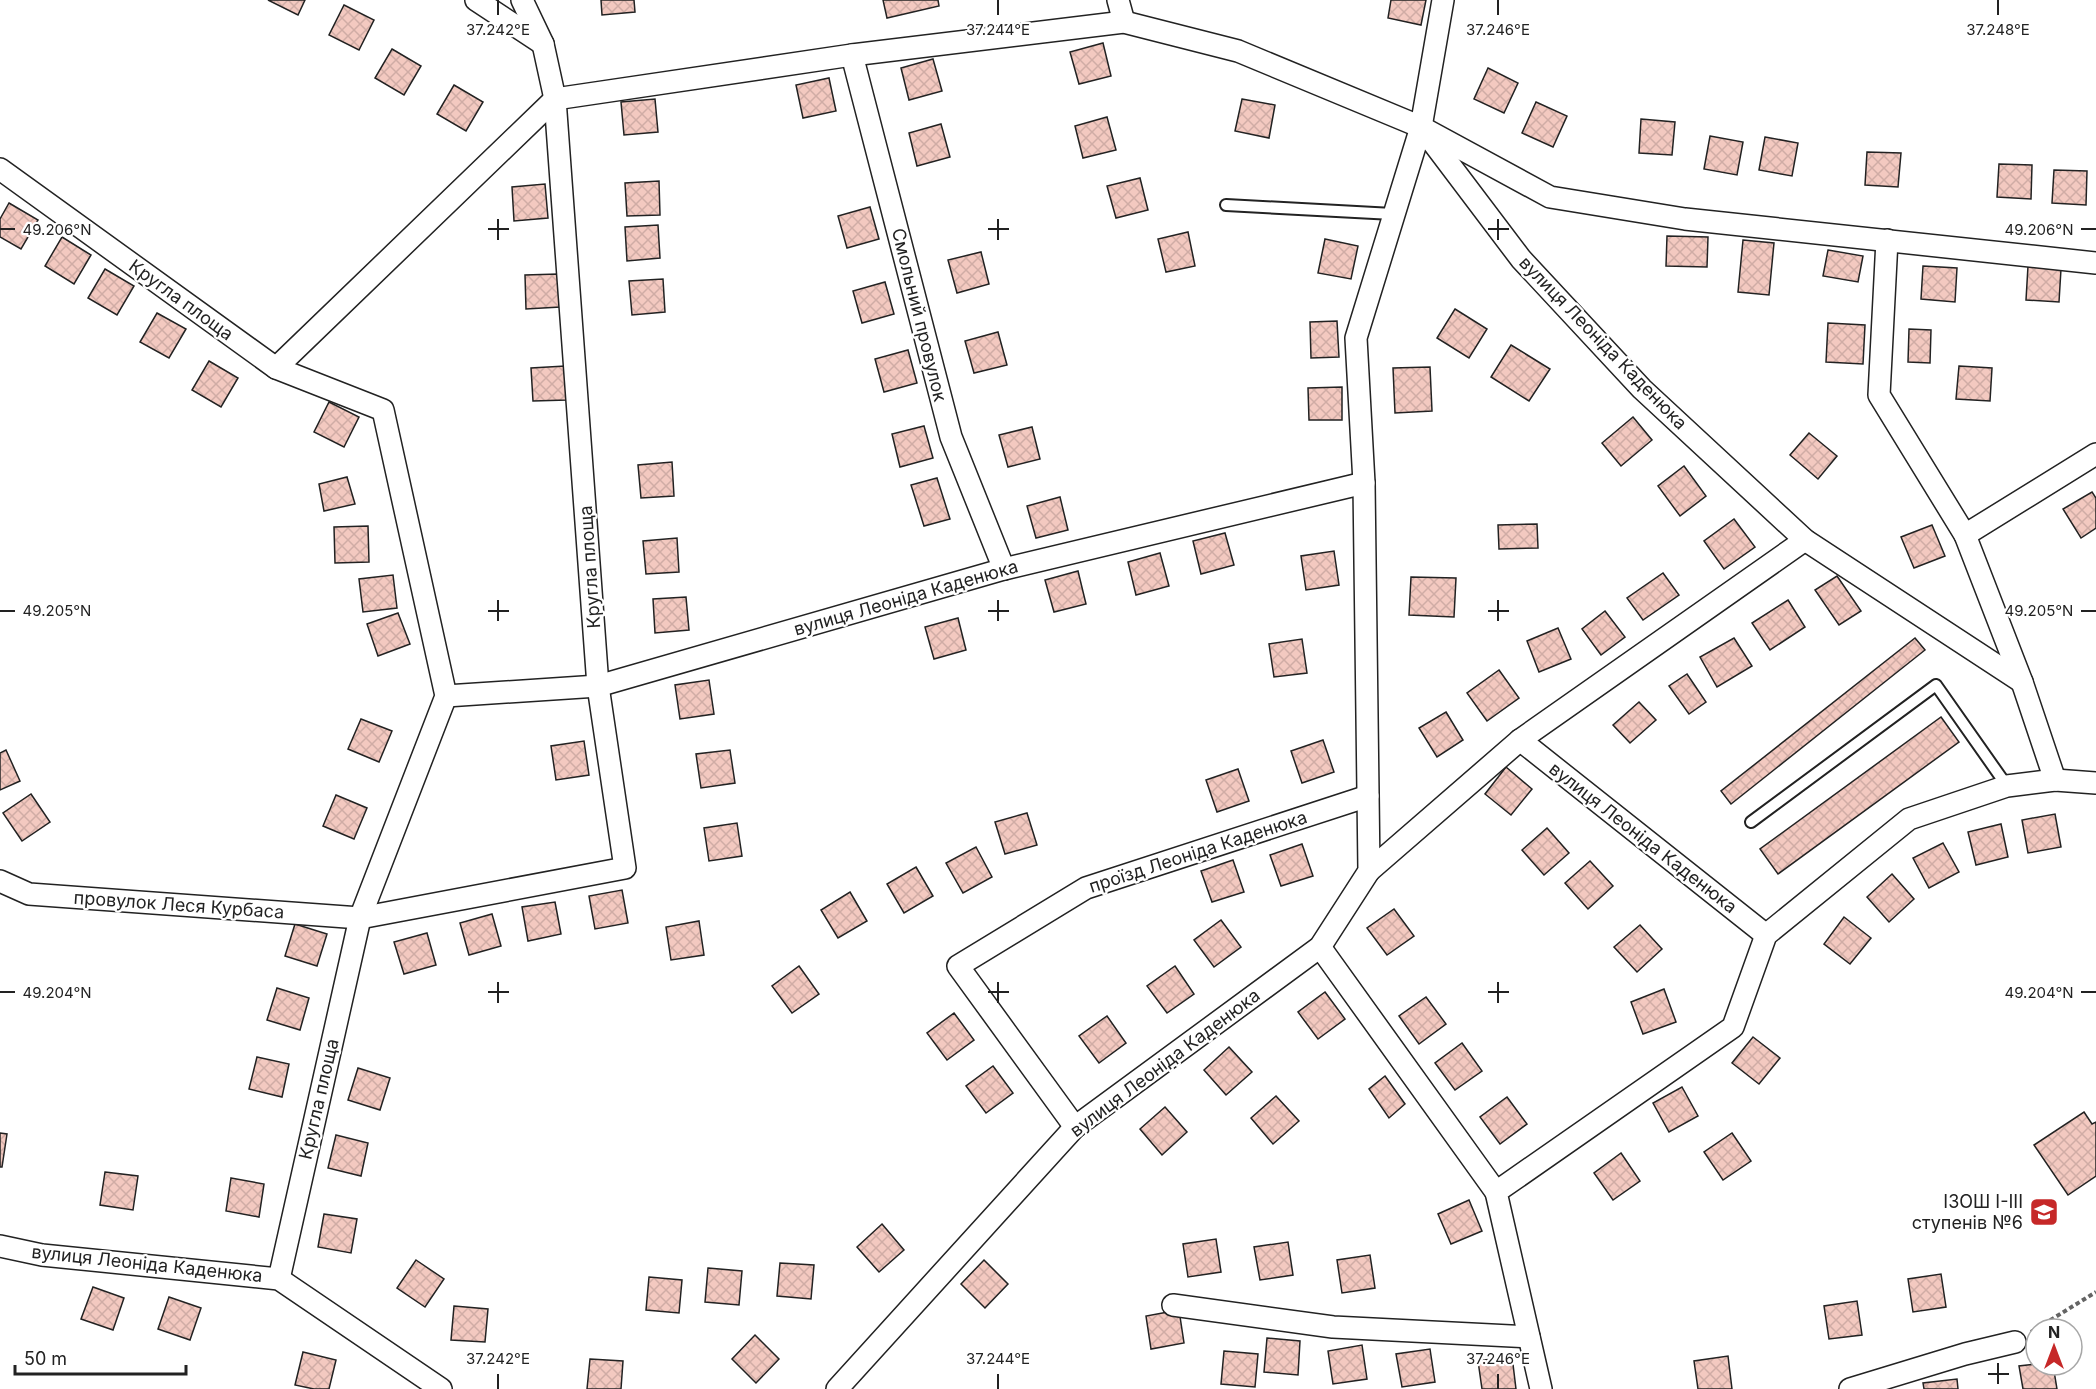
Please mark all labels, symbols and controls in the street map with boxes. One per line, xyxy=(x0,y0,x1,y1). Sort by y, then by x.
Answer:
text: 37.242°E xyxy=(466,20,530,39)
text: 37.244°E xyxy=(966,20,1030,39)
text: 37.246°E xyxy=(1466,20,1530,39)
text: 37.248°E xyxy=(1966,20,2030,39)
text: 49.206°N xyxy=(23,220,91,239)
text: 49.206°N xyxy=(2005,220,2073,239)
street label: Смольний провулок xyxy=(888,226,951,404)
street label: вулиця Леоніда Каденюка xyxy=(1515,252,1692,433)
street label: Кругла площа xyxy=(125,255,237,344)
street label: Кругла площа xyxy=(575,505,604,629)
street label: вулиця Леоніда Каденюка xyxy=(791,555,1020,640)
text: 49.205°N xyxy=(23,601,91,620)
text: 49.205°N xyxy=(2005,601,2073,620)
street label: вулиця Леоніда Каденюка xyxy=(1545,758,1741,917)
street label: проїзд Леоніда Каденюка xyxy=(1086,806,1309,897)
street label: провулок Леся Курбаса xyxy=(73,887,285,922)
text: 49.204°N xyxy=(22,983,92,1002)
text: 49.204°N xyxy=(2004,983,2074,1002)
street label: вулиця Леоніда Каденюка xyxy=(1066,984,1264,1141)
street label: Кругла площа xyxy=(294,1036,343,1161)
place label: ІЗОШ І-ІІІ ступенів №6 xyxy=(1912,1191,2023,1233)
school or university icon: ІЗОШ І-ІІІ ступенів №6 xyxy=(2028,1196,2060,1228)
street label: вулиця Леоніда Каденюка xyxy=(31,1241,264,1286)
north arrow xyxy=(2024,1317,2084,1377)
text: N xyxy=(2048,1322,2060,1342)
scale bar xyxy=(15,1338,186,1376)
text: 50 m xyxy=(24,1348,67,1369)
text: 37.242°E xyxy=(466,1349,530,1368)
text: 37.244°E xyxy=(966,1349,1030,1368)
text: 37.246°E xyxy=(1466,1349,1530,1368)

